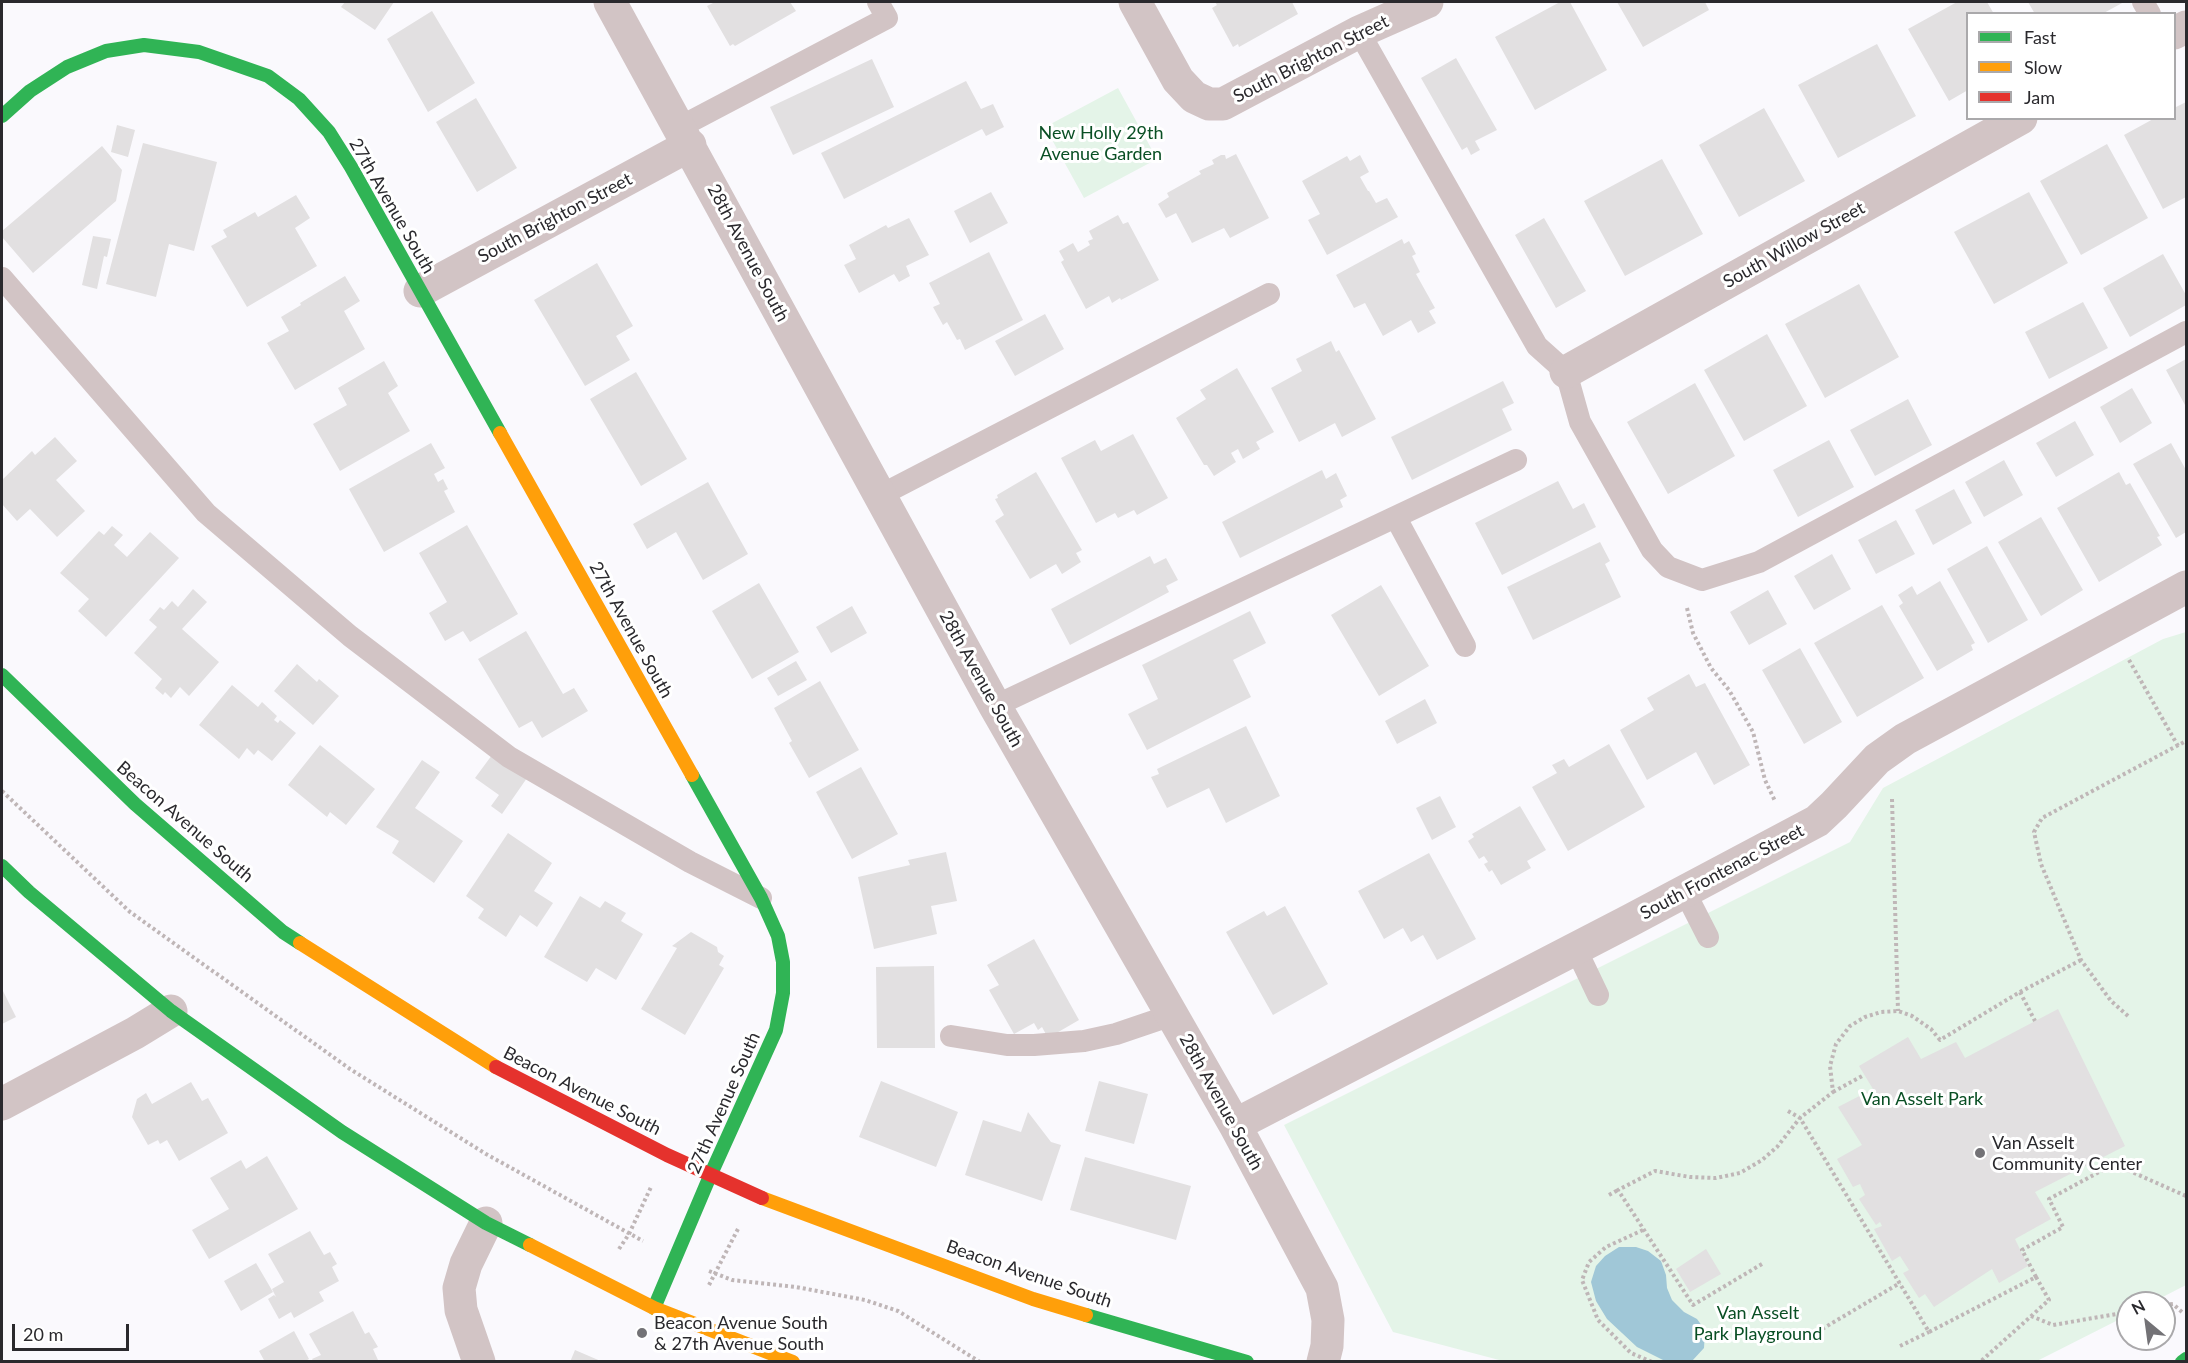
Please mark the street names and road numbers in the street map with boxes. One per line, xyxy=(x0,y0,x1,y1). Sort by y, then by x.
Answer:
street label: South Brighton Street xyxy=(1230,10,1392,108)
street label: 27th Avenue South xyxy=(344,135,440,277)
street label: South Brighton Street xyxy=(474,168,636,268)
street label: 28th Avenue South xyxy=(703,181,793,325)
street label: South Willow Street xyxy=(1719,197,1869,293)
street label: 27th Avenue South xyxy=(585,558,677,702)
street label: 28th Avenue South xyxy=(935,607,1027,751)
street label: Beacon Avenue South xyxy=(112,757,258,887)
street label: South Frontenac Street xyxy=(1636,820,1808,924)
street label: 27th Avenue South xyxy=(683,1029,765,1177)
street label: 28th Avenue South xyxy=(1175,1030,1267,1174)
street label: Beacon Avenue South xyxy=(500,1042,664,1140)
street label: Beacon Avenue South xyxy=(943,1235,1115,1313)

